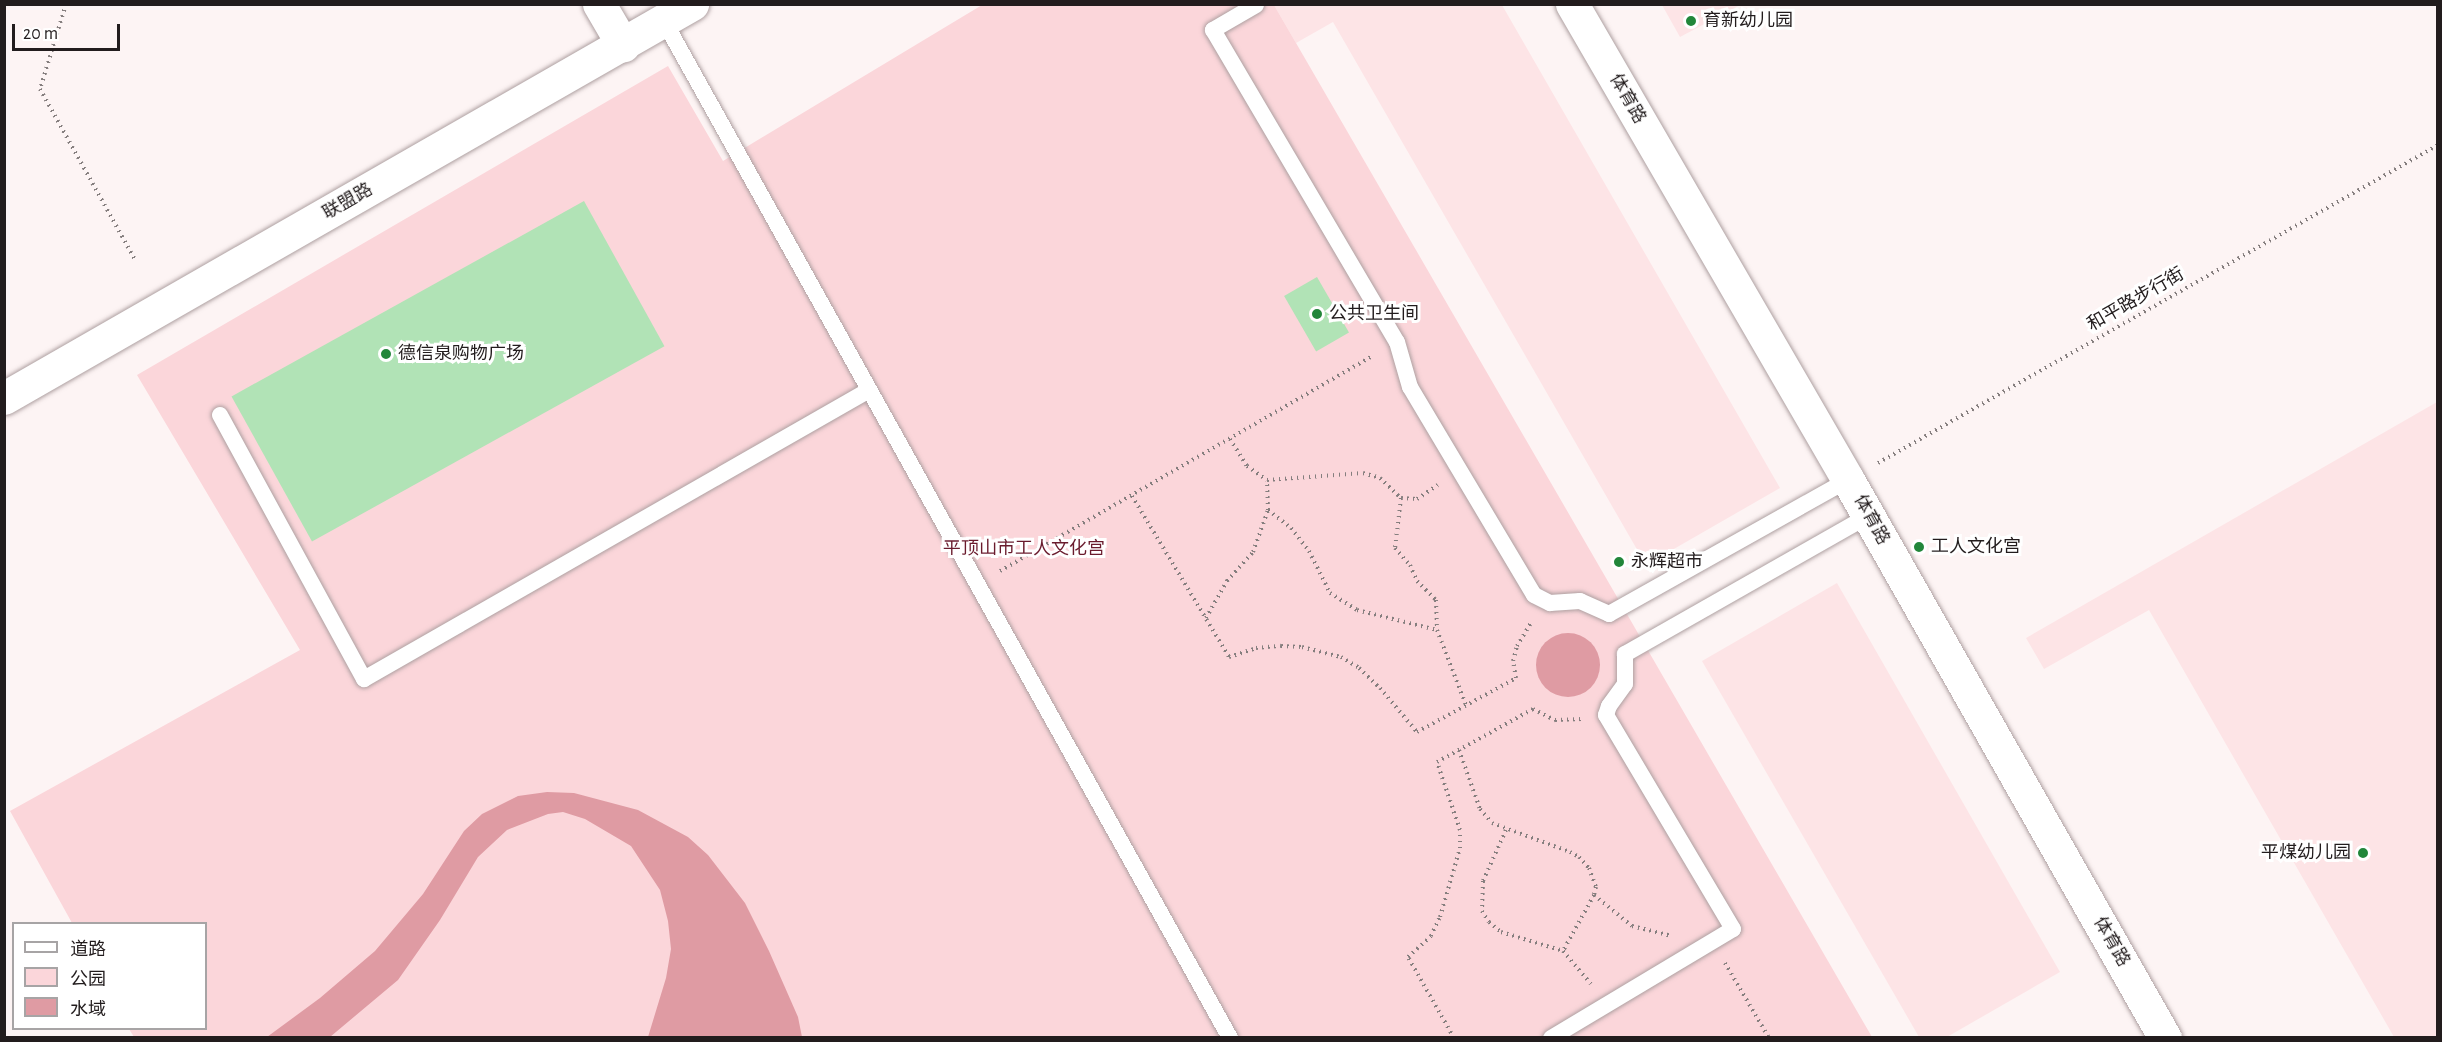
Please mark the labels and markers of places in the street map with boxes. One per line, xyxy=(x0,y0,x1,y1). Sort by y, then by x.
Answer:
place label: 育新幼儿园 xyxy=(1703,10,1793,32)
marker: 育新幼儿园 xyxy=(1684,14,1698,28)
place label: 公共卫生间 xyxy=(1329,303,1419,325)
marker: 公共卫生间 xyxy=(1310,307,1324,321)
place label: 德信泉购物广场 xyxy=(398,343,524,365)
marker: 德信泉购物广场 xyxy=(379,347,393,361)
place label: 工人文化宫 xyxy=(1931,536,2021,558)
marker: 工人文化宫 xyxy=(1912,540,1926,554)
place label: 永辉超市 xyxy=(1631,551,1703,573)
marker: 永辉超市 xyxy=(1612,555,1626,569)
place label: 平煤幼儿园 xyxy=(2261,842,2351,864)
marker: 平煤幼儿园 xyxy=(2356,846,2370,860)

